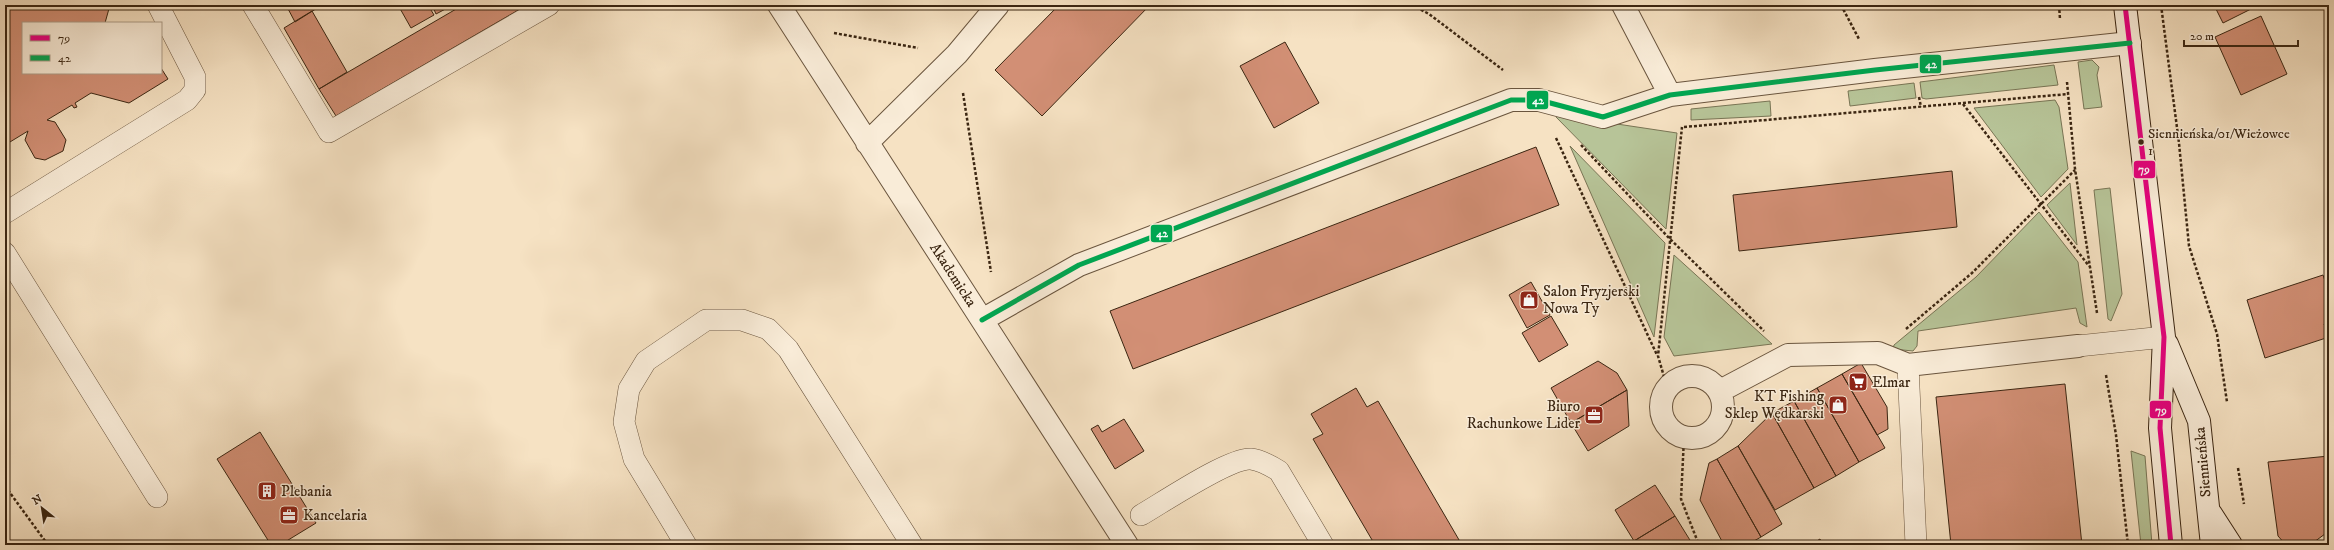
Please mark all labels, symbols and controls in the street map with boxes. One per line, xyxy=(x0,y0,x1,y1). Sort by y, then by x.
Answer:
legend xyxy=(22,22,162,74)
scale bar xyxy=(2184,22,2298,48)
text: 20 m xyxy=(2190,29,2214,44)
text: 79 xyxy=(58,31,70,46)
text: 42 xyxy=(58,51,71,66)
line badge: 42 xyxy=(1919,54,1942,74)
text: 42 xyxy=(1924,58,1937,72)
line badge: 42 xyxy=(1526,90,1549,110)
text: 42 xyxy=(1531,94,1544,108)
place label: Siennieńska/01/Wieżowce 1 xyxy=(2148,125,2290,160)
marker: Siennieńska/01/Wieżowce 1 xyxy=(2136,137,2146,147)
line badge: 79 xyxy=(2133,160,2156,179)
text: 79 xyxy=(2138,163,2150,177)
line badge: 42 xyxy=(1150,224,1173,243)
text: 42 xyxy=(1155,227,1168,241)
street label: Akademicka xyxy=(925,239,981,311)
place label: Salon Fryzjerski Nowa Ty xyxy=(1543,282,1640,318)
shop icon: Salon Fryzjerski Nowa Ty xyxy=(1518,289,1540,311)
supermarket icon: Elmar xyxy=(1847,371,1869,393)
place label: Elmar xyxy=(1872,373,1911,392)
place label: KT Fishing Sklep Wędkarski xyxy=(1725,387,1825,423)
shop icon: KT Fishing Sklep Wędkarski xyxy=(1827,394,1849,416)
place label: Biuro Rachunkowe Lider xyxy=(1467,397,1580,433)
line badge: 79 xyxy=(2149,400,2172,419)
office icon: Biuro Rachunkowe Lider xyxy=(1583,404,1605,426)
text: 79 xyxy=(2155,404,2167,418)
street label: Siennieńska xyxy=(2190,426,2216,498)
building icon: Plebania xyxy=(256,480,278,502)
place label: Plebania xyxy=(281,482,332,501)
north arrow xyxy=(22,488,62,528)
text: N xyxy=(30,492,45,509)
office icon: Kancelaria xyxy=(278,504,300,526)
place label: Kancelaria xyxy=(303,506,368,525)

